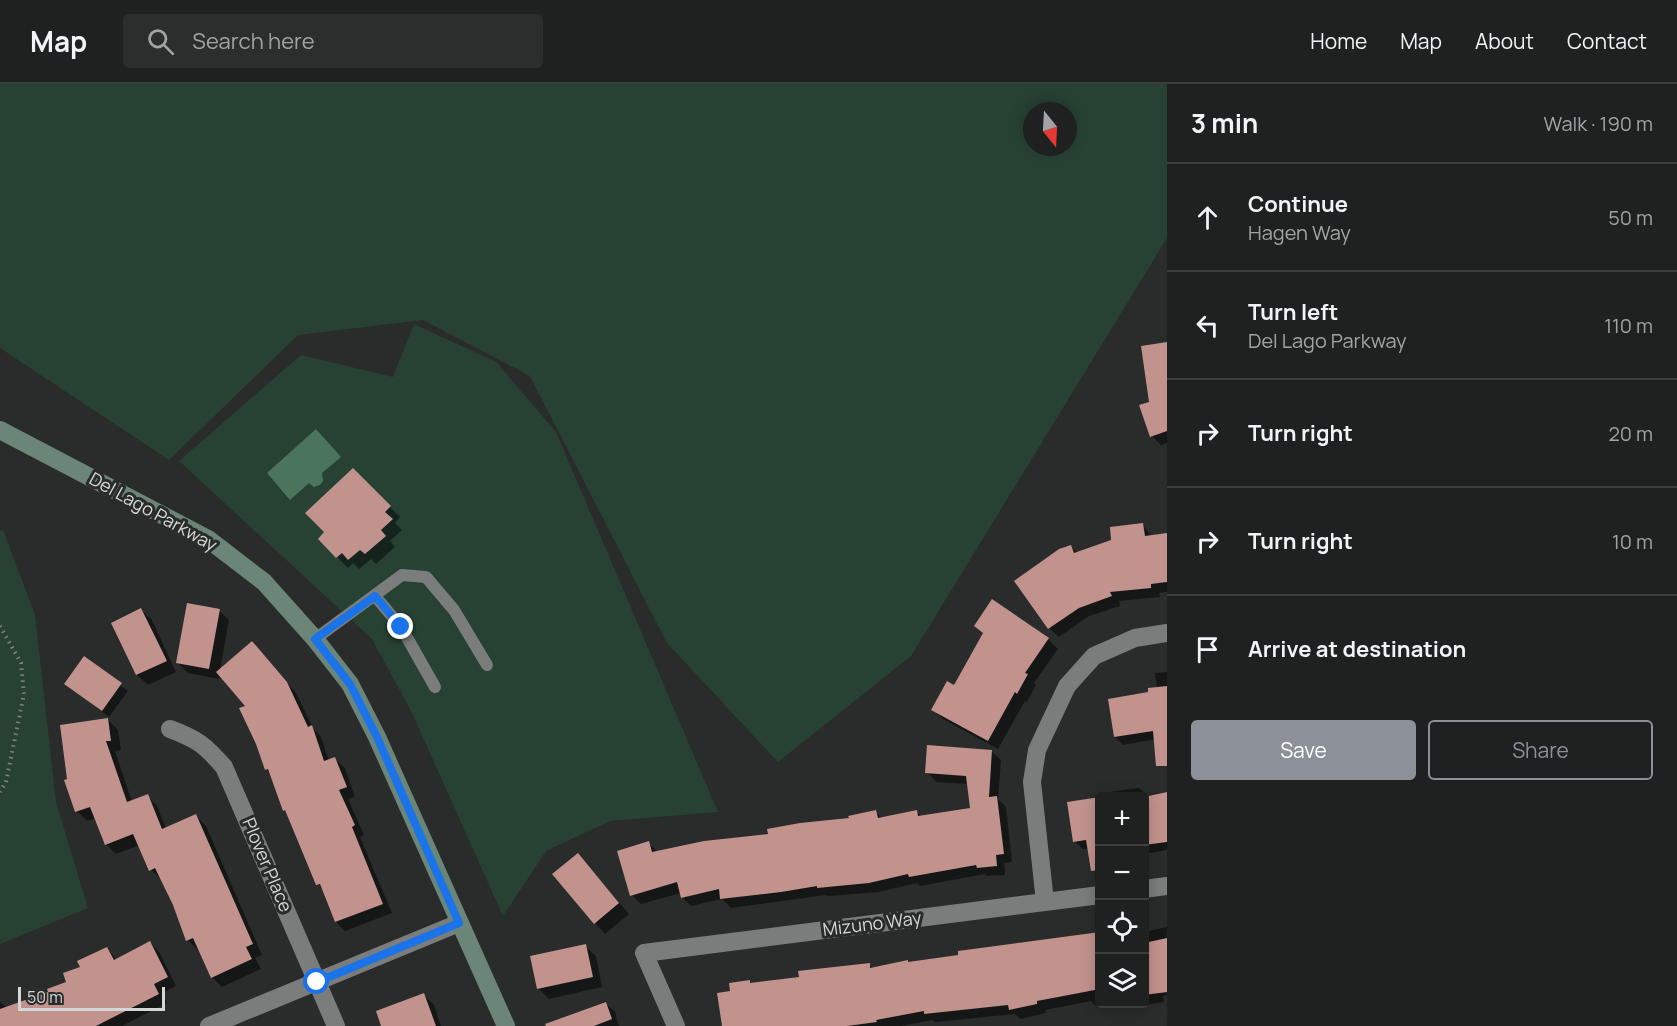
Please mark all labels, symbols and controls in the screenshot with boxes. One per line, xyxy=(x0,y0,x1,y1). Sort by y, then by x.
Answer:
search box xyxy=(123,14,543,68)
text: Map xyxy=(30,22,87,60)
icon: search xyxy=(144,25,177,58)
text: Search here xyxy=(192,26,315,56)
text: Home xyxy=(1310,27,1367,55)
text: Map xyxy=(1400,27,1442,55)
text: About xyxy=(1475,27,1534,55)
text: Contact xyxy=(1567,27,1647,55)
north arrow xyxy=(1023,102,1077,156)
text: 3 min xyxy=(1191,105,1258,141)
text: Walk · 190 m xyxy=(1544,110,1653,137)
text: Continue xyxy=(1248,189,1348,219)
icon: ahead xyxy=(1191,201,1224,234)
text: 50 m xyxy=(1608,204,1653,231)
text: Hagen Way xyxy=(1248,219,1351,246)
text: Turn left xyxy=(1248,297,1338,327)
icon: left xyxy=(1191,309,1224,342)
text: 110 m xyxy=(1604,312,1653,339)
text: Del Lago Parkway xyxy=(1248,327,1406,354)
icon: right xyxy=(1191,417,1224,450)
text: Turn right xyxy=(1248,418,1353,448)
text: 20 m xyxy=(1608,420,1653,447)
street label: Del Lago Parkway xyxy=(85,466,222,556)
icon: right xyxy=(1191,525,1224,558)
text: Turn right xyxy=(1248,526,1353,556)
text: 10 m xyxy=(1612,528,1653,555)
route end xyxy=(387,613,413,639)
icon: arrive xyxy=(1191,633,1224,666)
text: Arrive at destination xyxy=(1248,634,1466,664)
button: Save xyxy=(1191,720,1416,780)
button: Share xyxy=(1428,720,1653,780)
map controls xyxy=(1095,792,1149,1008)
button: + xyxy=(1095,792,1149,846)
street label: Plover Place xyxy=(237,814,299,915)
button: − xyxy=(1095,846,1149,900)
button: locate xyxy=(1095,900,1149,954)
street label: Mizuno Way xyxy=(821,905,923,941)
button: layers xyxy=(1095,954,1149,1008)
route start xyxy=(303,968,329,994)
scale bar xyxy=(18,984,165,1012)
text: 50 m xyxy=(27,986,63,1008)

